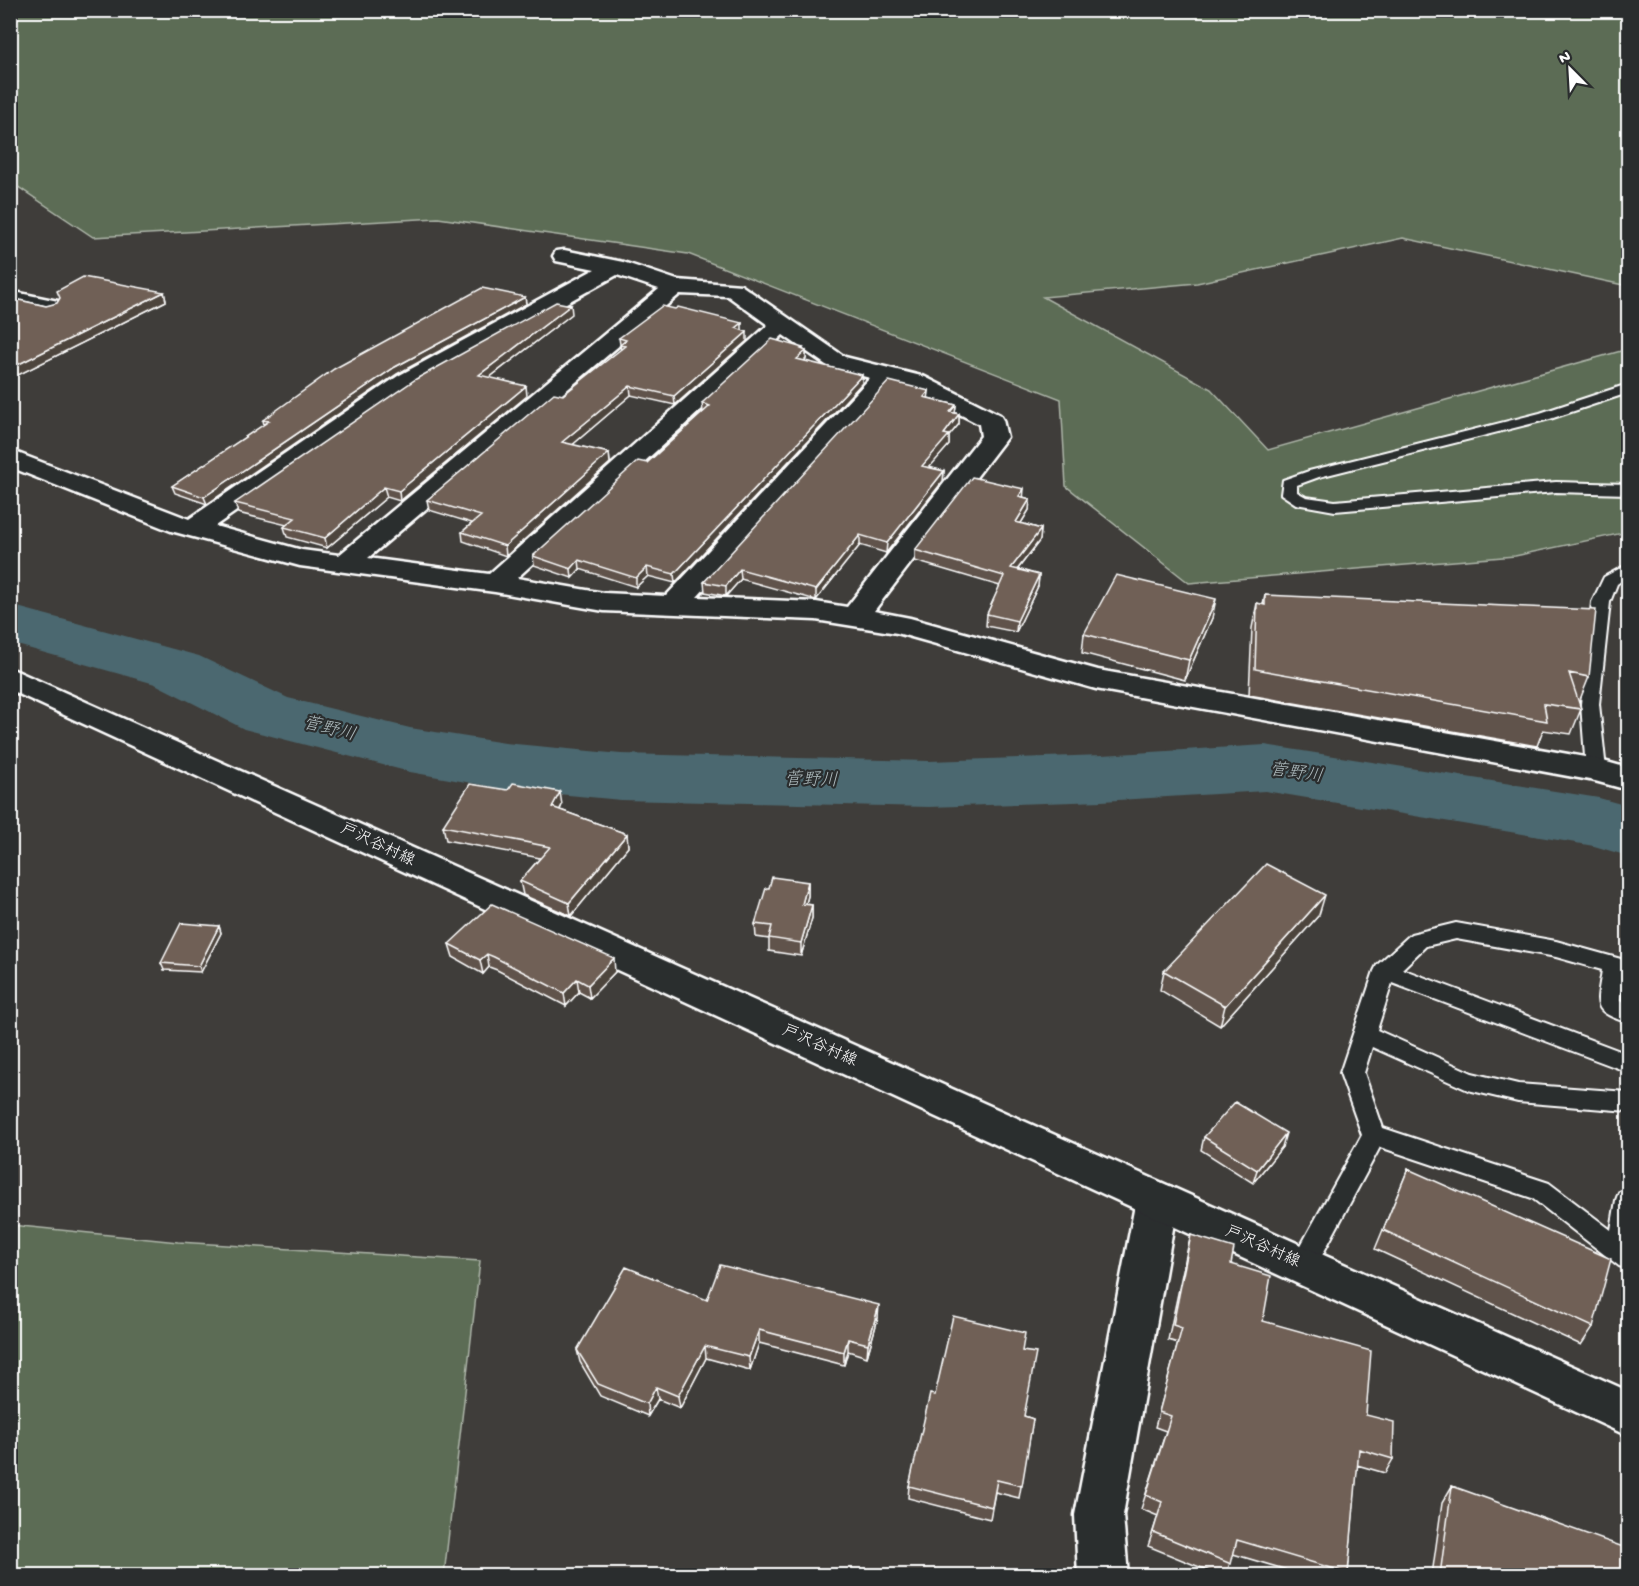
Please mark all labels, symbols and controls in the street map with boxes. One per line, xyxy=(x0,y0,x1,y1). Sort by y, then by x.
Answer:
north arrow xyxy=(1540,39,1600,99)
text: N xyxy=(1557,47,1574,69)
water label: 菅野川 xyxy=(300,712,358,747)
water label: 菅野川 xyxy=(1268,759,1324,788)
water label: 菅野川 xyxy=(784,769,838,792)
street label: 戸沢谷村線 xyxy=(337,819,418,872)
street label: 戸沢谷村線 xyxy=(779,1020,860,1072)
street label: 戸沢谷村線 xyxy=(1222,1221,1303,1273)

